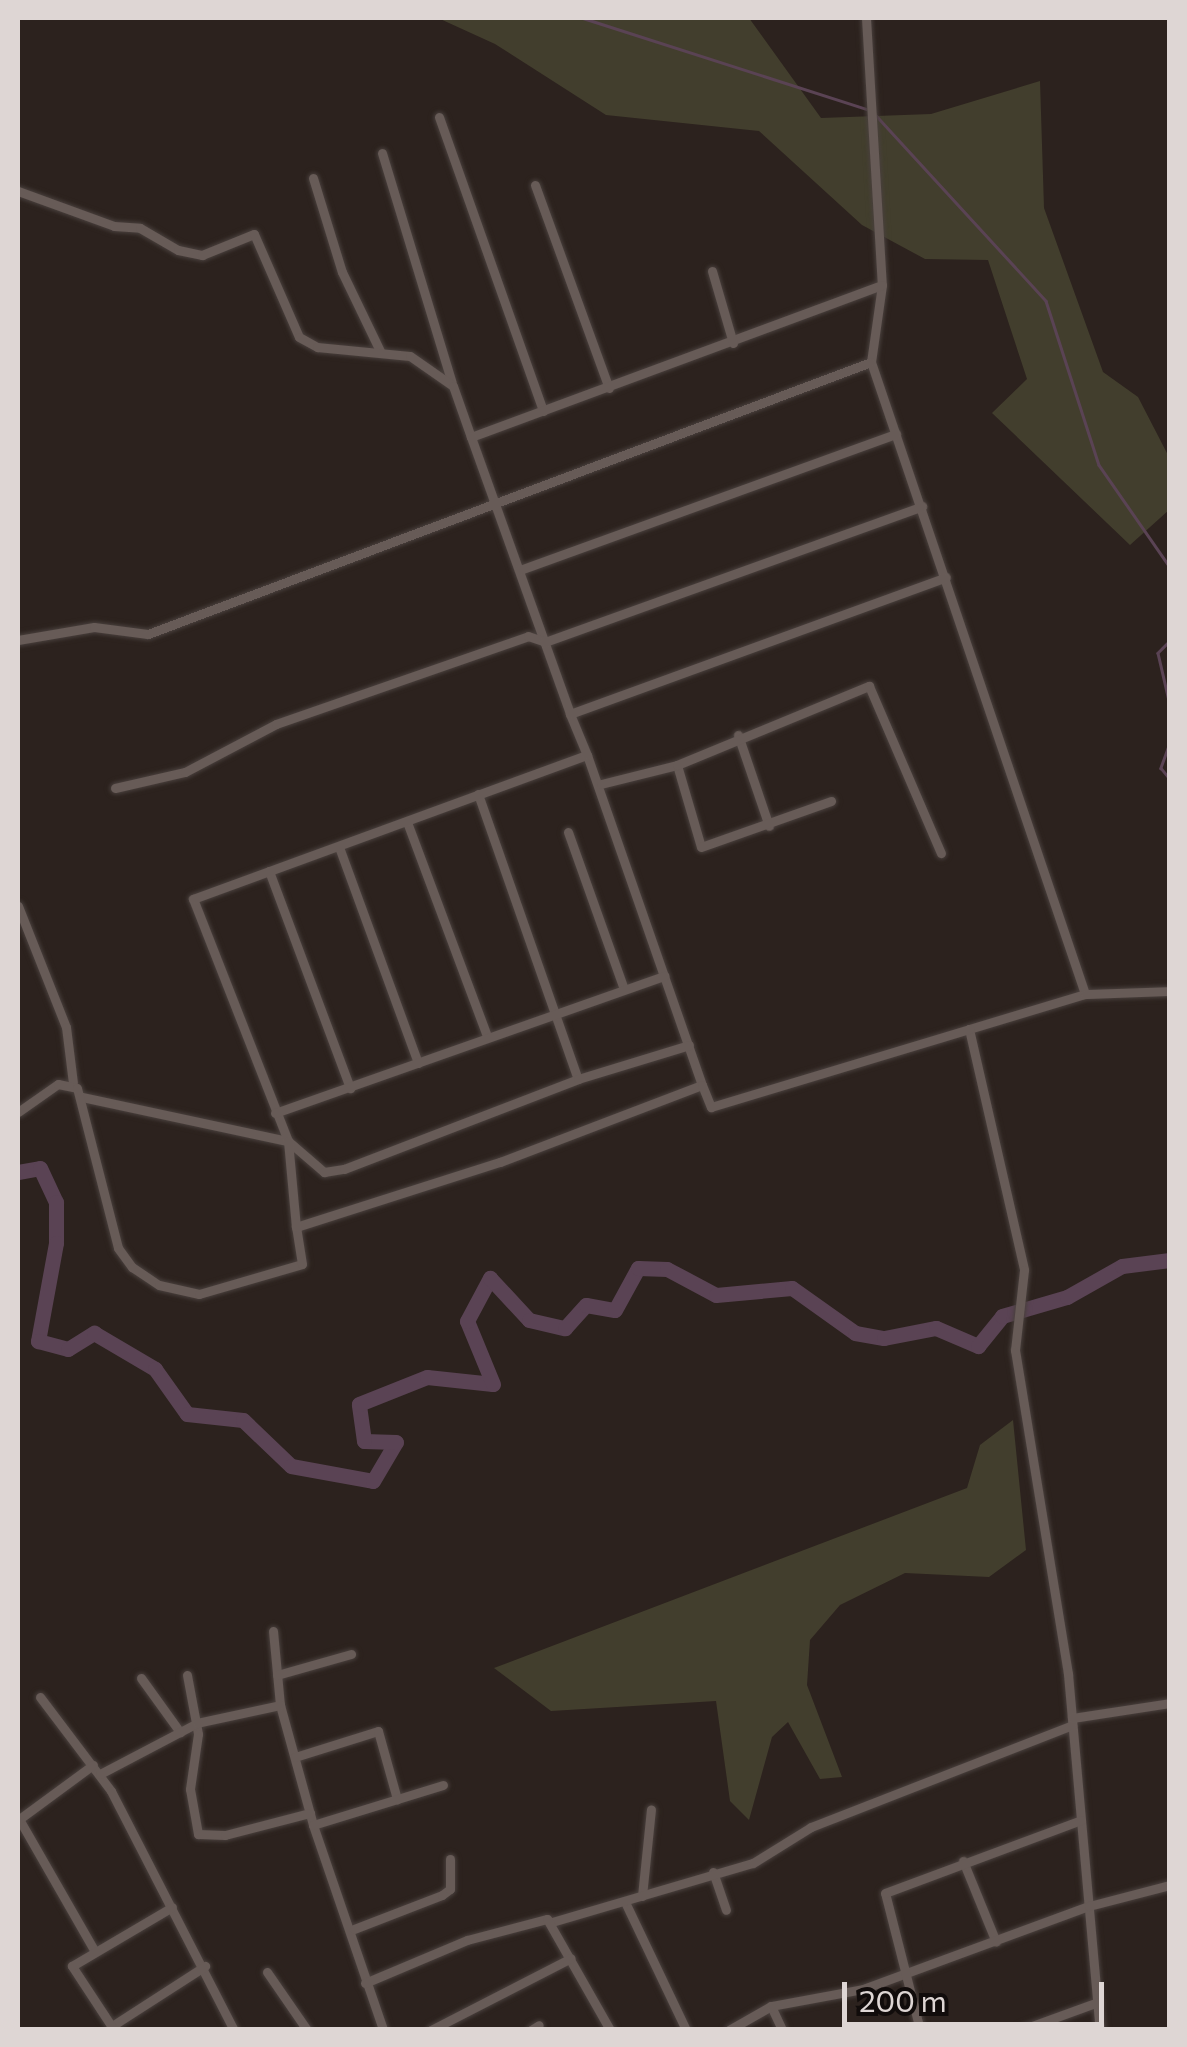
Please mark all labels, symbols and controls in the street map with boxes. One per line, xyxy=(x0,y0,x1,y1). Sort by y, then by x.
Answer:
scale bar xyxy=(847,1962,1110,2024)
text: 200 m xyxy=(859,1981,947,2018)

